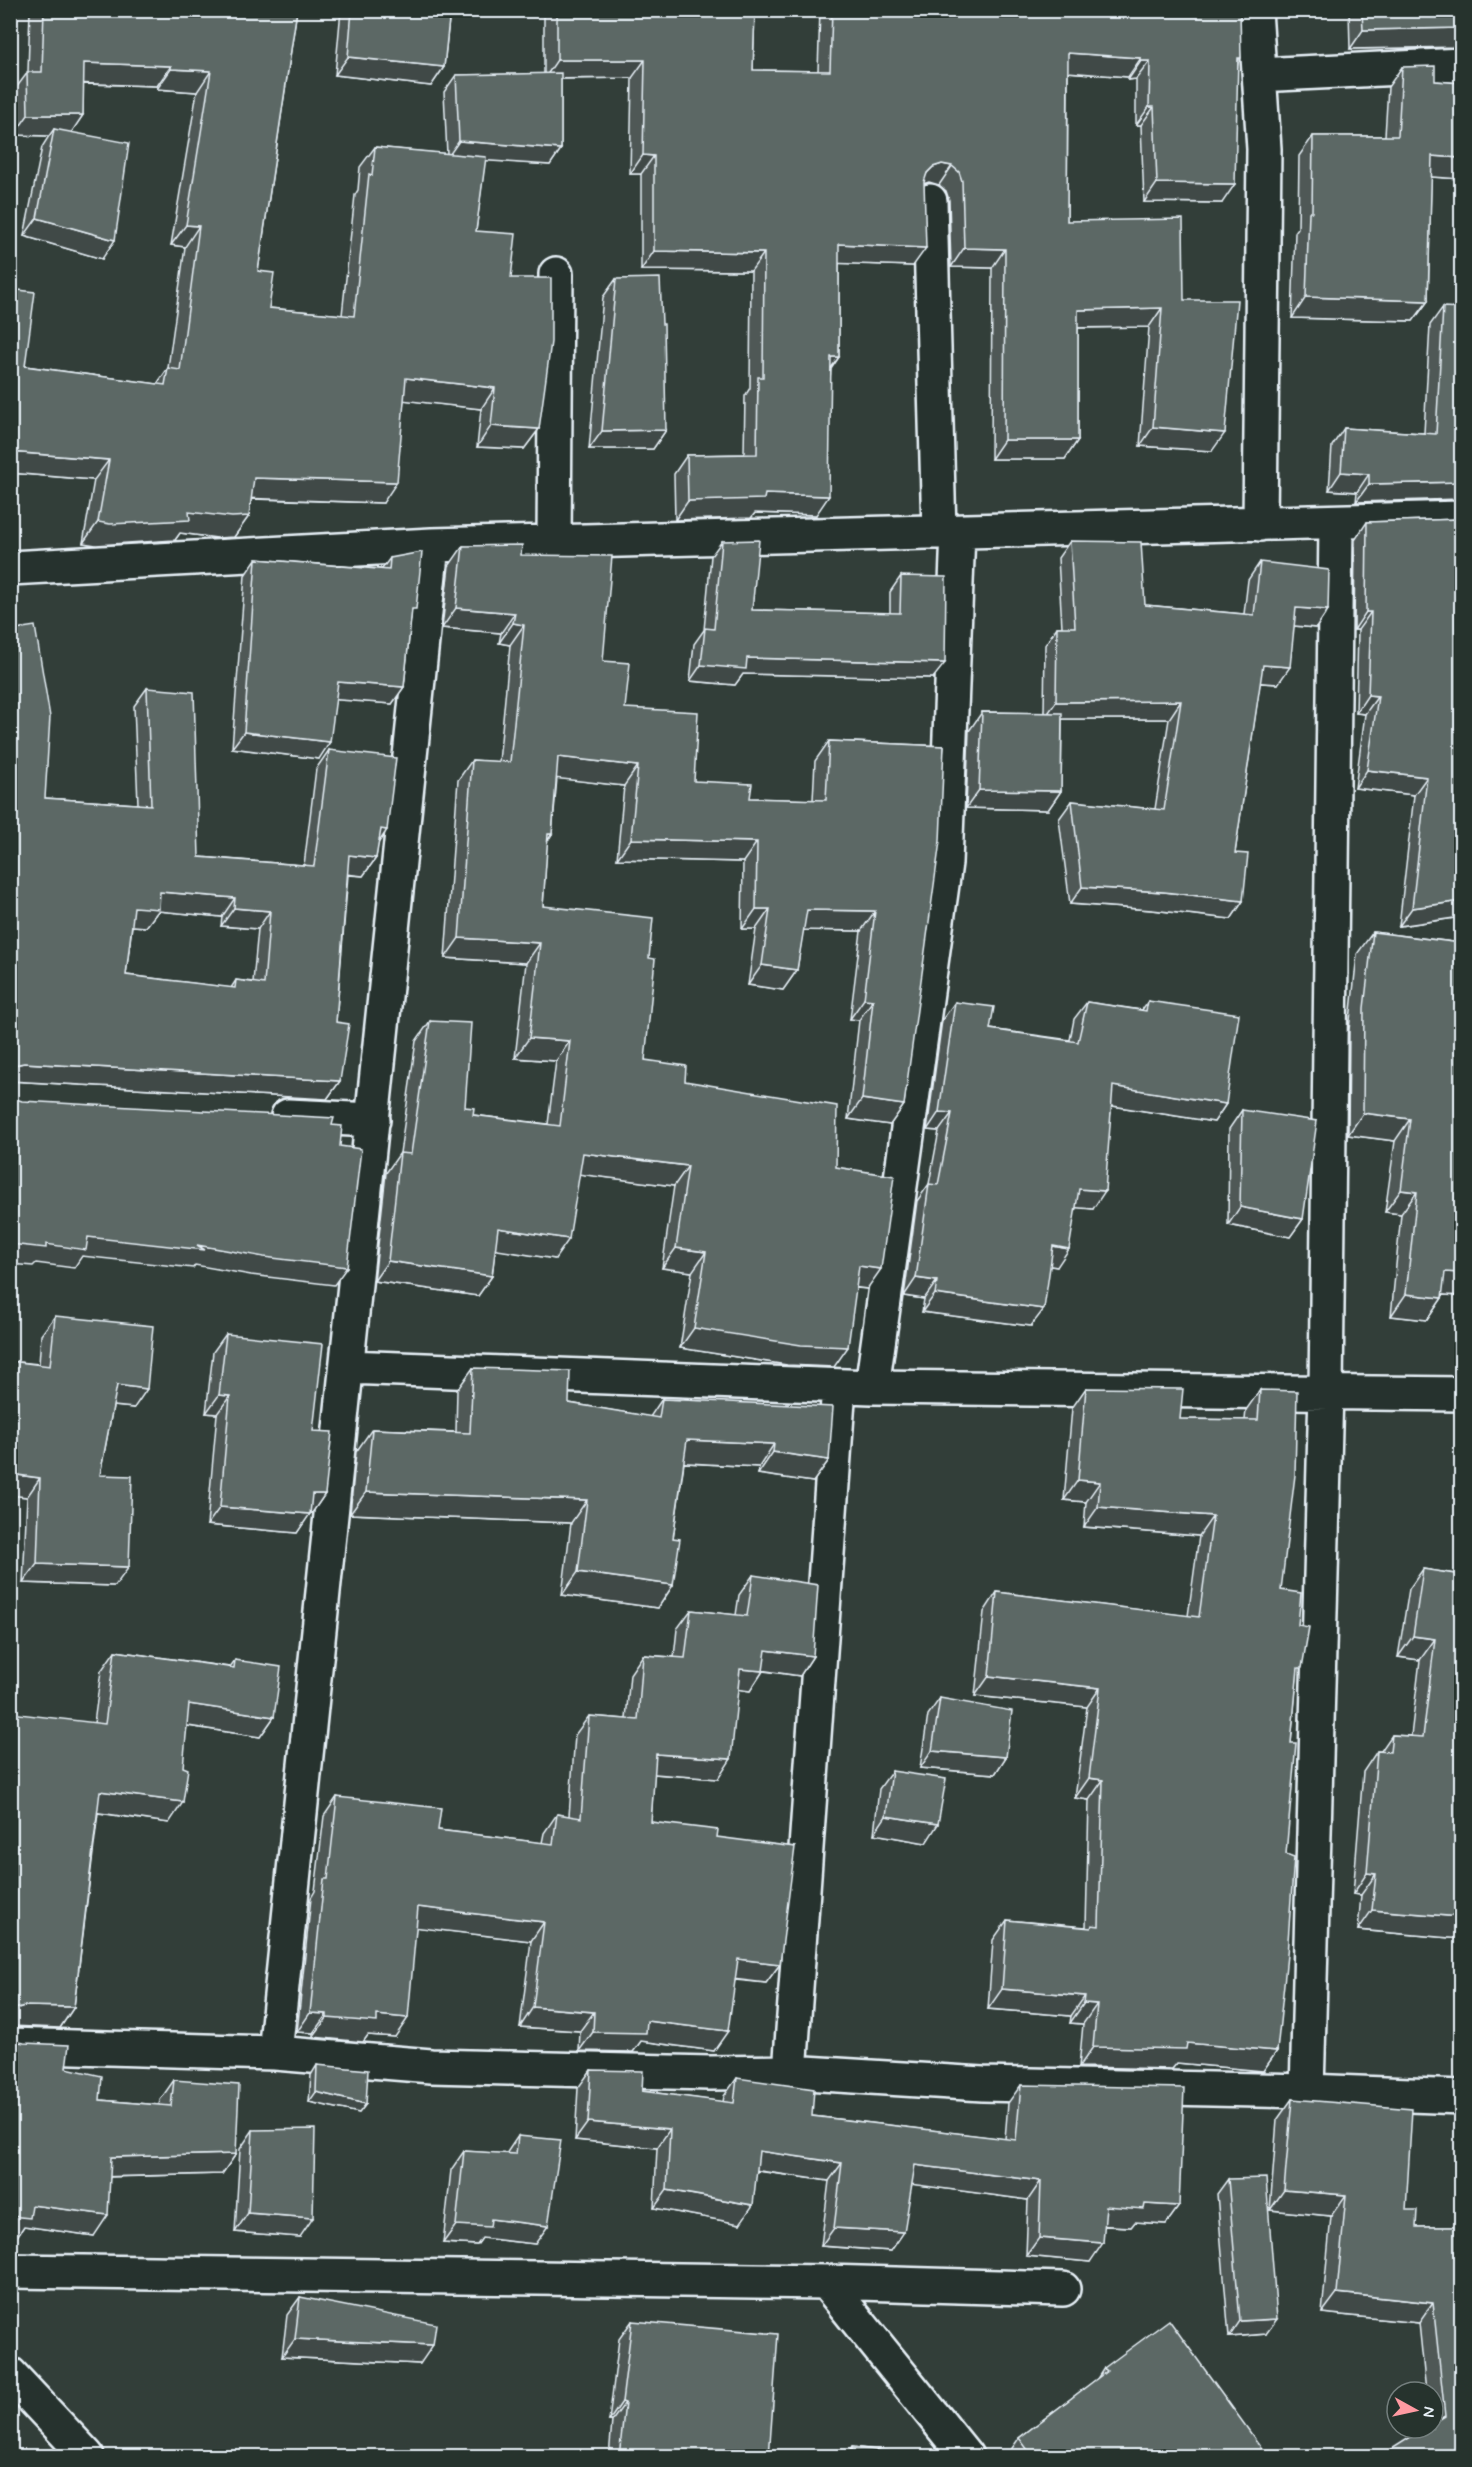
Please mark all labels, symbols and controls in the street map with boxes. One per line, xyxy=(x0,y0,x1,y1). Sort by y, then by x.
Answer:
north arrow xyxy=(1385,2380,1445,2440)
text: N xyxy=(1417,2405,1440,2419)

